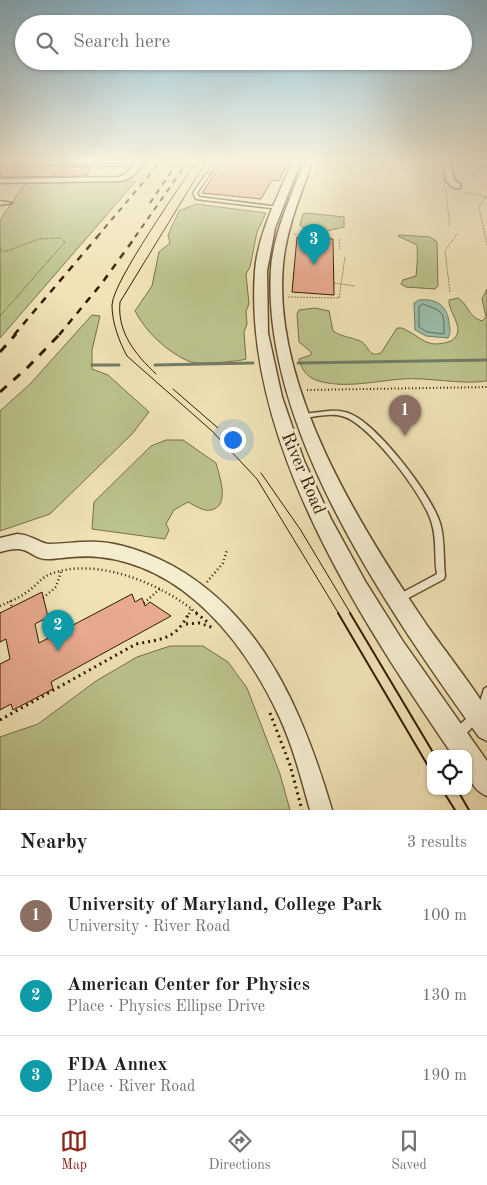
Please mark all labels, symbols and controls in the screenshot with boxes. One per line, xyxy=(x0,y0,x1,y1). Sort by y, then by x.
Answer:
search box xyxy=(15,15,472,70)
icon: search xyxy=(33,29,61,57)
text: Search here xyxy=(73,33,170,52)
pin: 3 xyxy=(298,224,330,265)
pin: 1 xyxy=(389,395,421,436)
your location xyxy=(220,427,246,453)
street label: River Road xyxy=(278,430,328,517)
pin: 2 xyxy=(42,610,74,651)
map controls xyxy=(427,750,472,795)
button: locate xyxy=(427,750,472,795)
text: Nearby xyxy=(20,832,88,853)
text: 3 results xyxy=(407,835,467,851)
text: University of Maryland, College Park xyxy=(67,896,382,915)
text: 1 xyxy=(31,908,41,924)
text: 100 m xyxy=(422,908,467,924)
text: University · River Road xyxy=(67,919,230,935)
text: American Center for Physics xyxy=(67,976,310,995)
text: 2 xyxy=(31,988,41,1004)
text: 130 m xyxy=(422,988,467,1004)
text: Place · Physics Ellipse Drive xyxy=(67,999,265,1015)
text: FDA Annex xyxy=(67,1056,167,1075)
text: 3 xyxy=(31,1068,41,1084)
text: 190 m xyxy=(422,1068,467,1084)
text: Place · River Road xyxy=(67,1079,195,1095)
tab: Map xyxy=(60,1127,88,1174)
tab: Directions xyxy=(209,1127,271,1174)
tab: Saved xyxy=(391,1127,427,1174)

